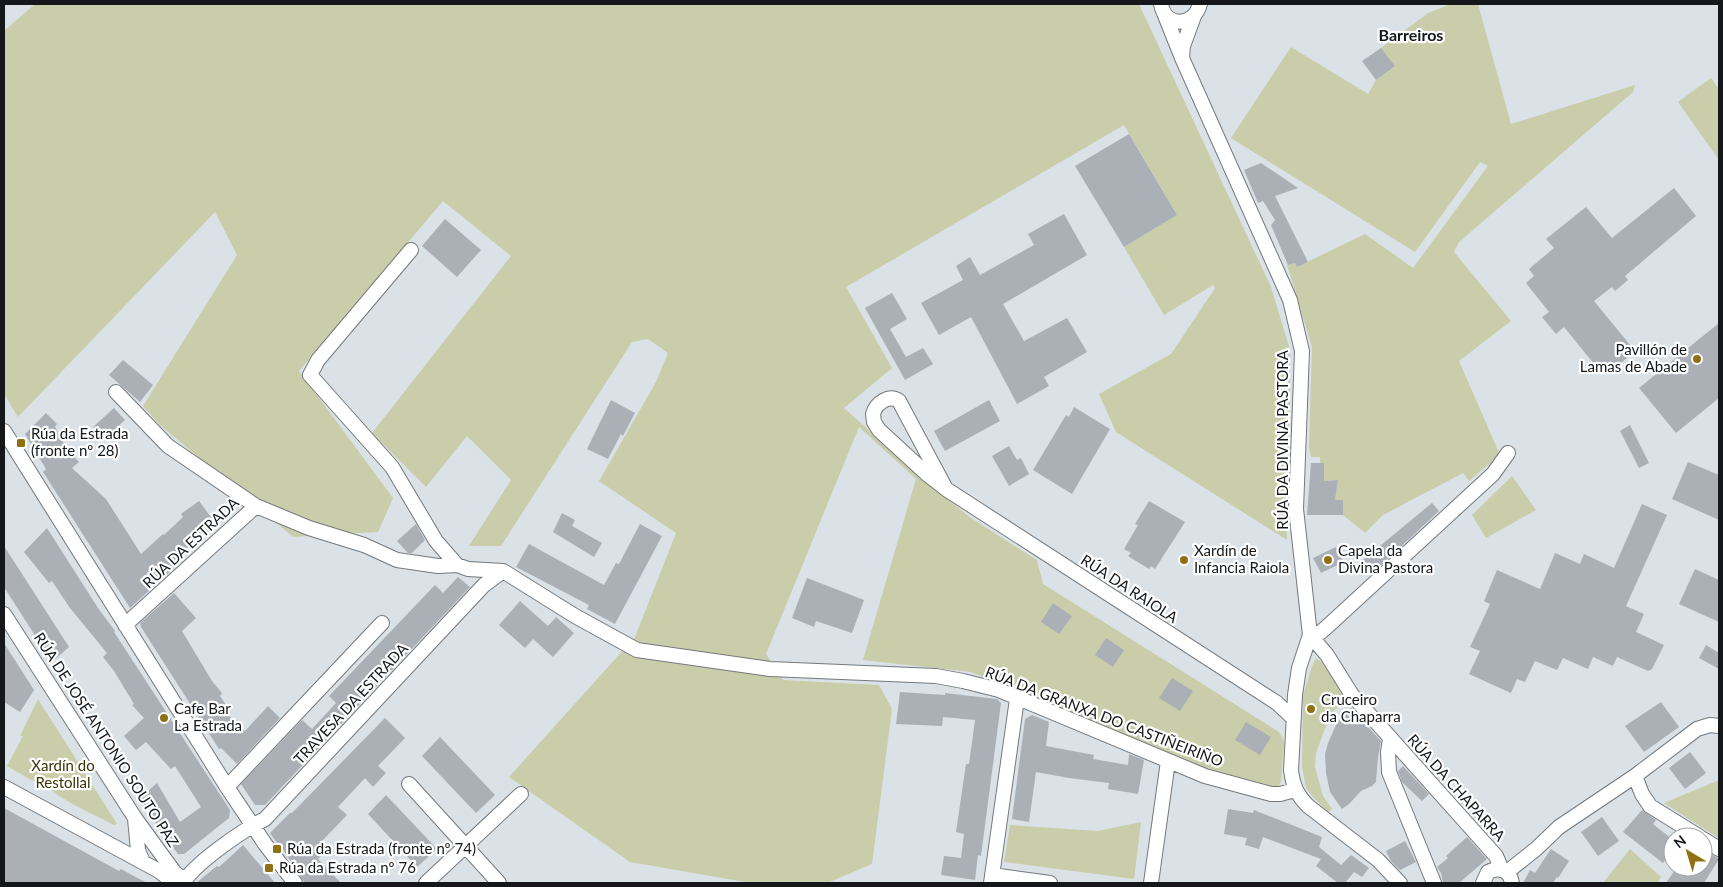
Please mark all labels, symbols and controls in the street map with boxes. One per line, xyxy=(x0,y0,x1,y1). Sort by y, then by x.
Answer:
district label: Barreiros xyxy=(1379,25,1443,44)
place label: Pavillón de Lamas de Abade xyxy=(1580,340,1687,375)
street label: RÚA DA DIVINA PASTORA xyxy=(1273,349,1291,530)
marker: Pavillón de Lamas de Abade xyxy=(1691,353,1703,365)
place label: Rúa da Estrada (fronte nº 28) xyxy=(31,424,129,459)
marker: Rúa da Estrada (fronte nº 28) xyxy=(15,437,27,449)
street label: RÚA DA ESTRADA xyxy=(139,493,243,591)
place label: Xardín de Infancia Raiola xyxy=(1194,541,1289,576)
place label: Capela da Divina Pastora xyxy=(1338,541,1433,576)
street label: RÚA DA RAIOLA xyxy=(1078,550,1182,627)
marker: Xardín de Infancia Raiola xyxy=(1178,554,1190,566)
marker: Capela da Divina Pastora xyxy=(1322,554,1334,566)
street label: RÚA DE JOSÉ ANTONIO SOUTO PAZ xyxy=(31,629,183,850)
street label: TRAVESA DA ESTRADA xyxy=(289,638,412,768)
street label: RÚA DA GRANXA DO CASTIÑEIRIÑO xyxy=(983,662,1226,770)
place label: Cruceiro da Chaparra xyxy=(1321,690,1401,725)
place label: Cafe Bar La Estrada xyxy=(174,699,242,734)
marker: Cruceiro da Chaparra xyxy=(1305,703,1317,715)
marker: Cafe Bar La Estrada xyxy=(158,712,170,724)
street label: RÚA DA CHAPARRA xyxy=(1404,730,1510,845)
park label: Xardín do Restollal xyxy=(31,756,95,791)
north arrow xyxy=(1663,827,1713,877)
text: N xyxy=(1670,831,1689,851)
place label: Rúa da Estrada (fronte nº 74) xyxy=(287,839,476,857)
marker: Rúa da Estrada (fronte nº 74) xyxy=(271,843,283,855)
place label: Rúa da Estrada nº 76 xyxy=(279,858,416,876)
marker: Rúa da Estrada nº 76 xyxy=(263,862,275,874)

